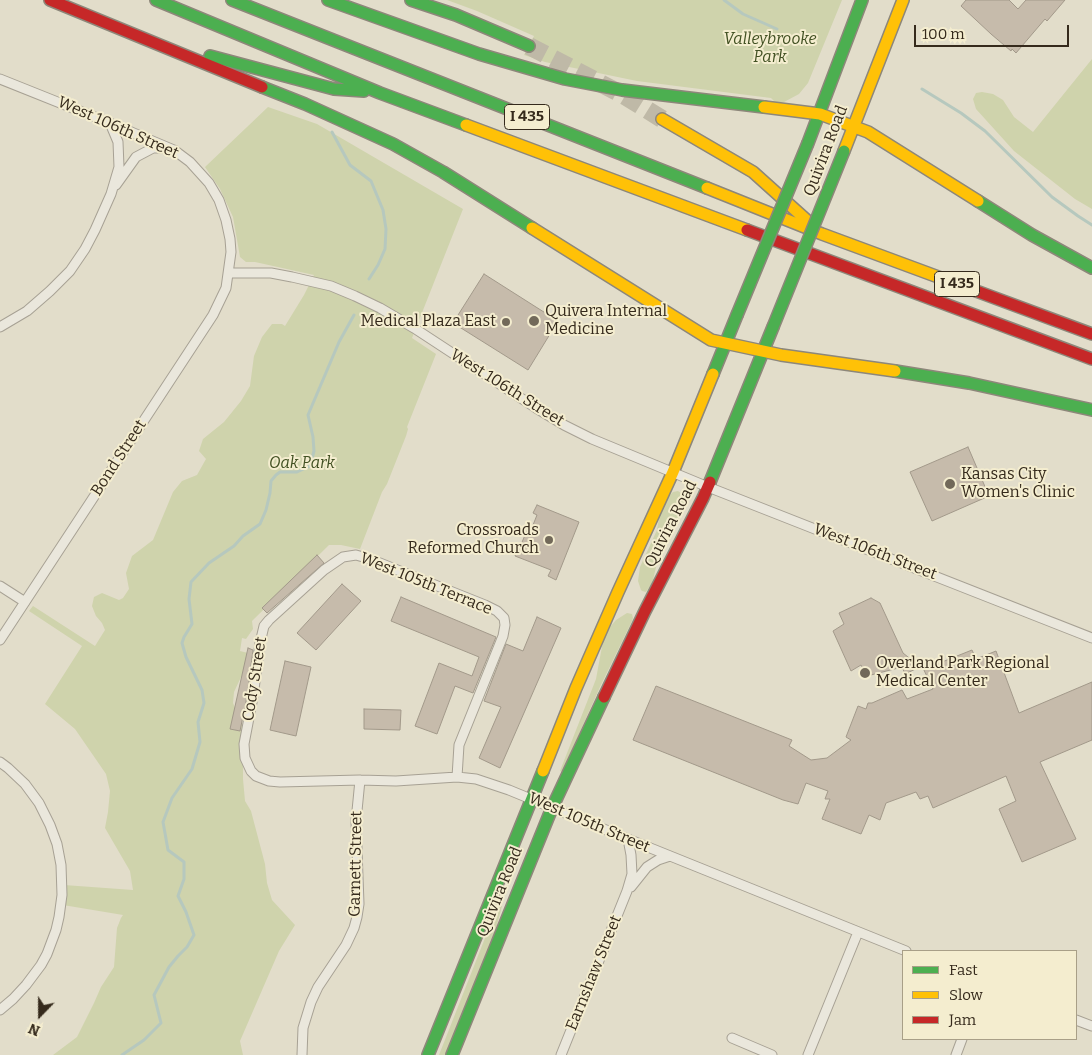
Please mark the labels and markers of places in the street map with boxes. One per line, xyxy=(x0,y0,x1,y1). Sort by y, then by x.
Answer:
place label: Quivera Internal Medicine xyxy=(545,302,667,340)
place label: Medical Plaza East xyxy=(361,312,496,332)
marker: Quivera Internal Medicine xyxy=(527,314,541,328)
marker: Medical Plaza East xyxy=(500,316,512,328)
place label: Kansas City Women's Clinic xyxy=(961,465,1075,503)
marker: Kansas City Women's Clinic xyxy=(943,477,957,491)
place label: Crossroads Reformed Church xyxy=(408,521,539,559)
marker: Crossroads Reformed Church xyxy=(543,534,555,546)
place label: Overland Park Regional Medical Center xyxy=(876,654,1049,692)
marker: Overland Park Regional Medical Center xyxy=(858,666,872,680)

